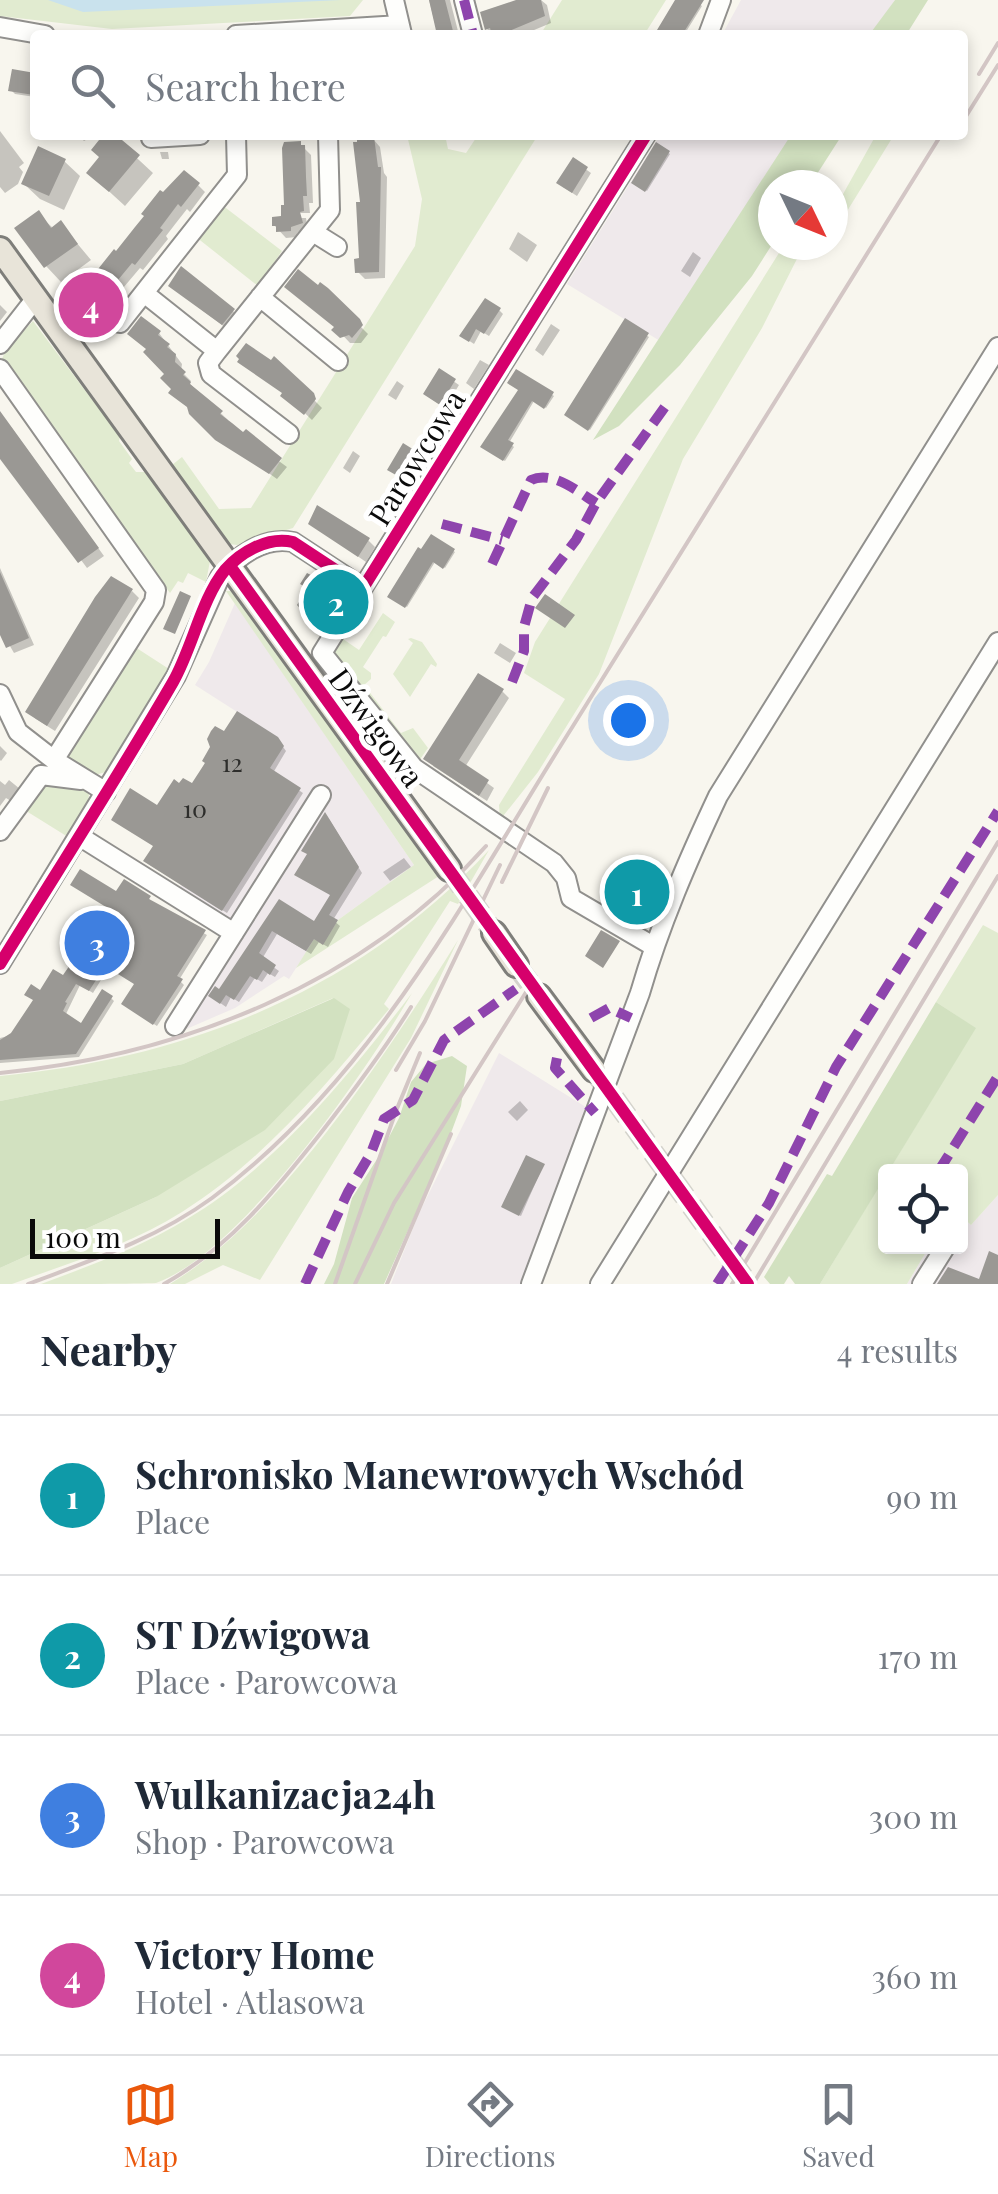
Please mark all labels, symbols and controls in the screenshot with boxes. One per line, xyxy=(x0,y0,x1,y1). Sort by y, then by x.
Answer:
search box xyxy=(30,30,968,140)
icon: search xyxy=(65,58,120,113)
text: Search here xyxy=(145,60,346,111)
north arrow xyxy=(758,170,848,260)
pin: 4 xyxy=(58,268,124,342)
street label: Parowcowa xyxy=(359,382,473,532)
pin: 2 xyxy=(304,564,368,640)
street label: Dźwigowa xyxy=(320,660,434,794)
your location xyxy=(603,695,654,746)
house number: 12 xyxy=(221,745,243,778)
house number: 10 xyxy=(183,791,207,824)
pin: 1 xyxy=(604,854,670,930)
pin: 3 xyxy=(64,906,130,980)
map controls xyxy=(878,1164,968,1254)
button: locate xyxy=(878,1164,968,1254)
scale bar xyxy=(30,1214,220,1258)
text: 100 m xyxy=(45,1218,121,1255)
text: Nearby xyxy=(40,1321,177,1377)
text: 4 results xyxy=(837,1328,958,1371)
text: Schronisko Manewrowych Wschód xyxy=(135,1448,744,1499)
text: 1 xyxy=(66,1474,79,1517)
text: 90 m xyxy=(886,1474,958,1517)
text: Place xyxy=(135,1499,210,1542)
text: ST Dźwigowa xyxy=(135,1608,370,1659)
text: 2 xyxy=(64,1634,81,1677)
text: 170 m xyxy=(878,1634,958,1677)
text: Place · Parowcowa xyxy=(135,1659,398,1702)
text: Wulkanizacja24h xyxy=(135,1768,436,1819)
text: 3 xyxy=(65,1794,80,1837)
text: 300 m xyxy=(869,1794,958,1837)
text: Shop · Parowcowa xyxy=(135,1819,395,1862)
text: Victory Home xyxy=(135,1928,375,1979)
text: 4 xyxy=(64,1954,81,1997)
text: 360 m xyxy=(871,1954,958,1997)
text: Hotel · Atlasowa xyxy=(135,1979,365,2022)
tab: Map xyxy=(123,2077,178,2174)
tab: Directions xyxy=(425,2077,556,2174)
tab: Saved xyxy=(802,2077,875,2174)

